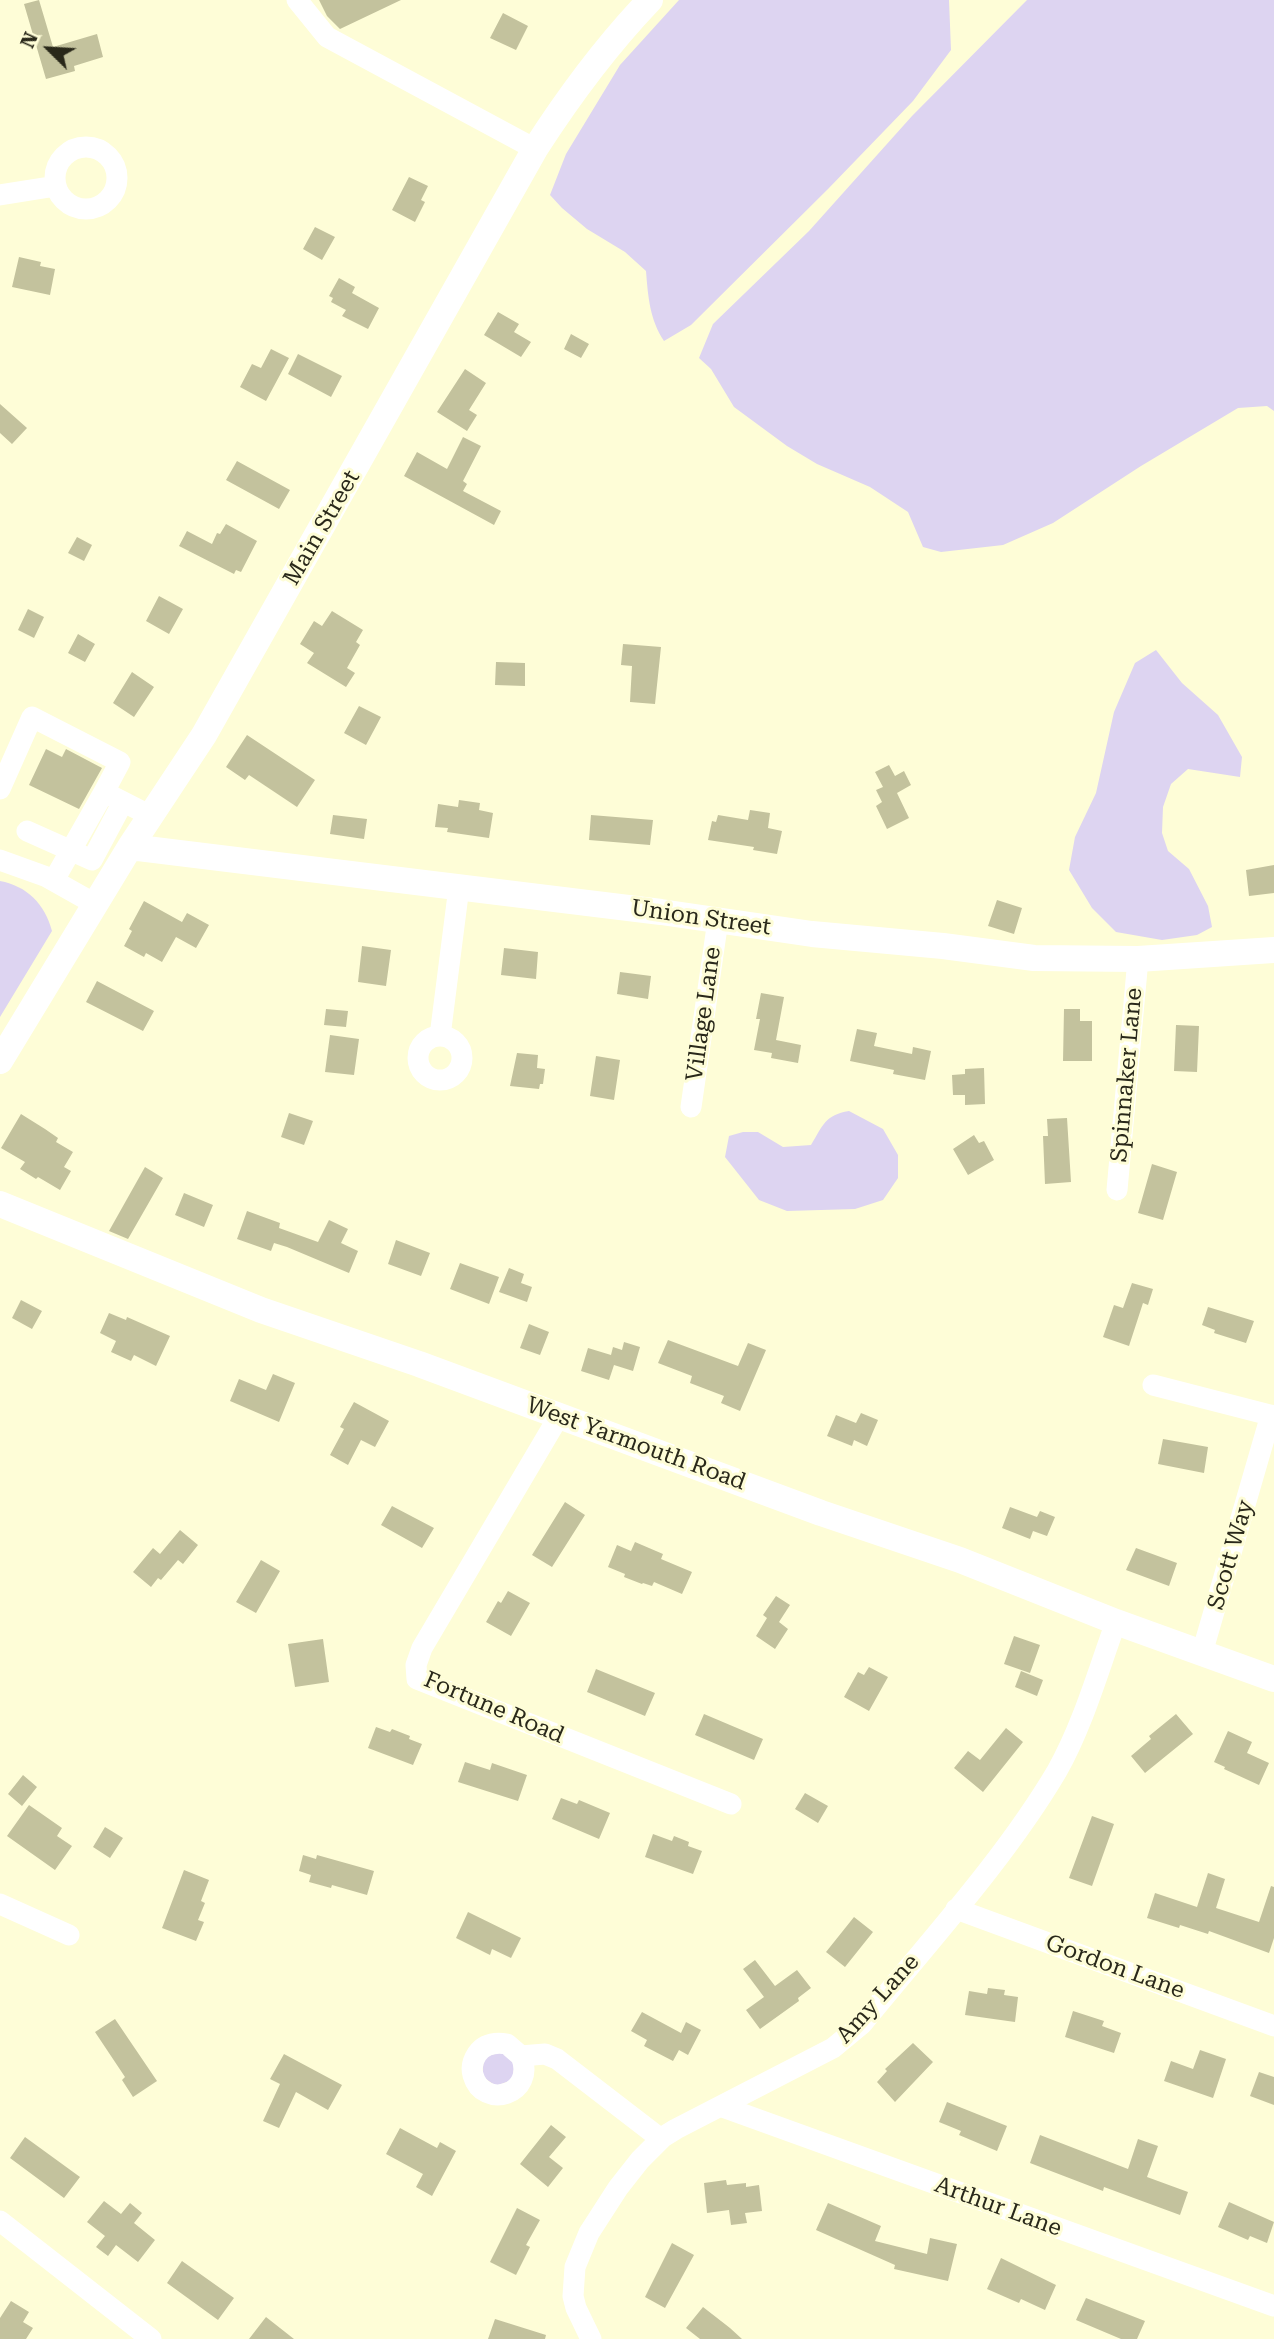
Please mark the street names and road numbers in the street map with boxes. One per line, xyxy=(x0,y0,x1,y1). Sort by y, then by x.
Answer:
street label: Main Street xyxy=(278,466,366,590)
street label: Union Street xyxy=(629,895,773,941)
street label: Village Lane xyxy=(681,945,727,1083)
street label: Spinnaker Lane xyxy=(1106,987,1148,1163)
street label: West Yarmouth Road xyxy=(523,1391,749,1497)
street label: Scott Way xyxy=(1202,1497,1260,1613)
street label: Fortune Road xyxy=(420,1666,568,1750)
street label: Gordon Lane xyxy=(1042,1929,1188,2005)
street label: Amy Lane xyxy=(831,1949,925,2049)
street label: Arthur Lane xyxy=(931,2171,1065,2243)

